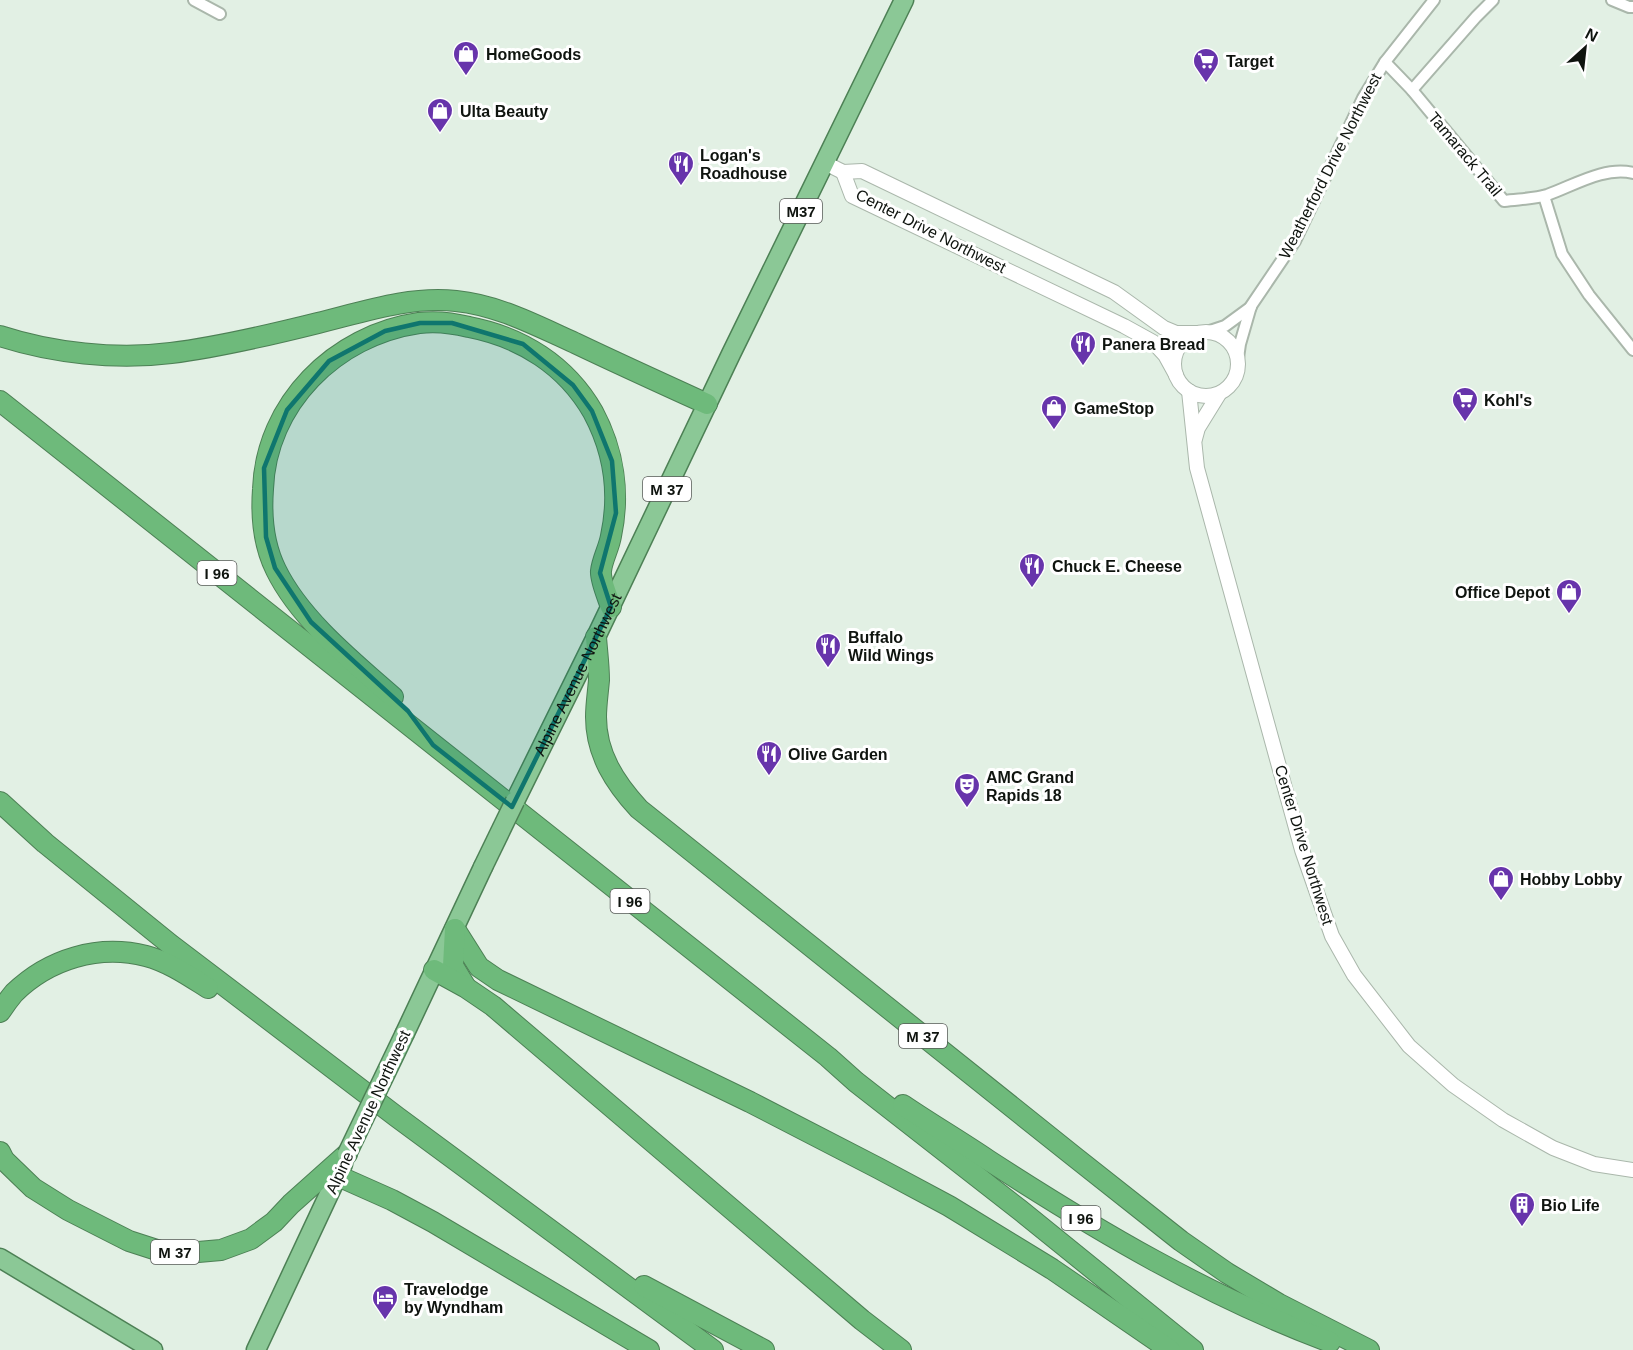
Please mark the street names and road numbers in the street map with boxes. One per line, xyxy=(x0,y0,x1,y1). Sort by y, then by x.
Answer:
street label: Weatherford Drive Northwest xyxy=(1276,70,1385,262)
street label: Tamarack Trail xyxy=(1425,109,1505,199)
street label: Center Drive Northwest xyxy=(853,186,1009,277)
road number: M37 xyxy=(780,199,822,223)
road number: M 37 xyxy=(643,477,691,501)
road number: I 96 xyxy=(198,561,236,585)
street label: Alpine Avenue Northwest xyxy=(530,590,624,758)
street label: Center Drive Northwest xyxy=(1272,763,1337,928)
road number: I 96 xyxy=(610,889,650,913)
road number: M 37 xyxy=(899,1024,947,1048)
street label: Alpine Avenue Northwest xyxy=(323,1027,414,1196)
road number: I 96 xyxy=(1062,1206,1100,1230)
road number: M 37 xyxy=(151,1240,199,1264)

